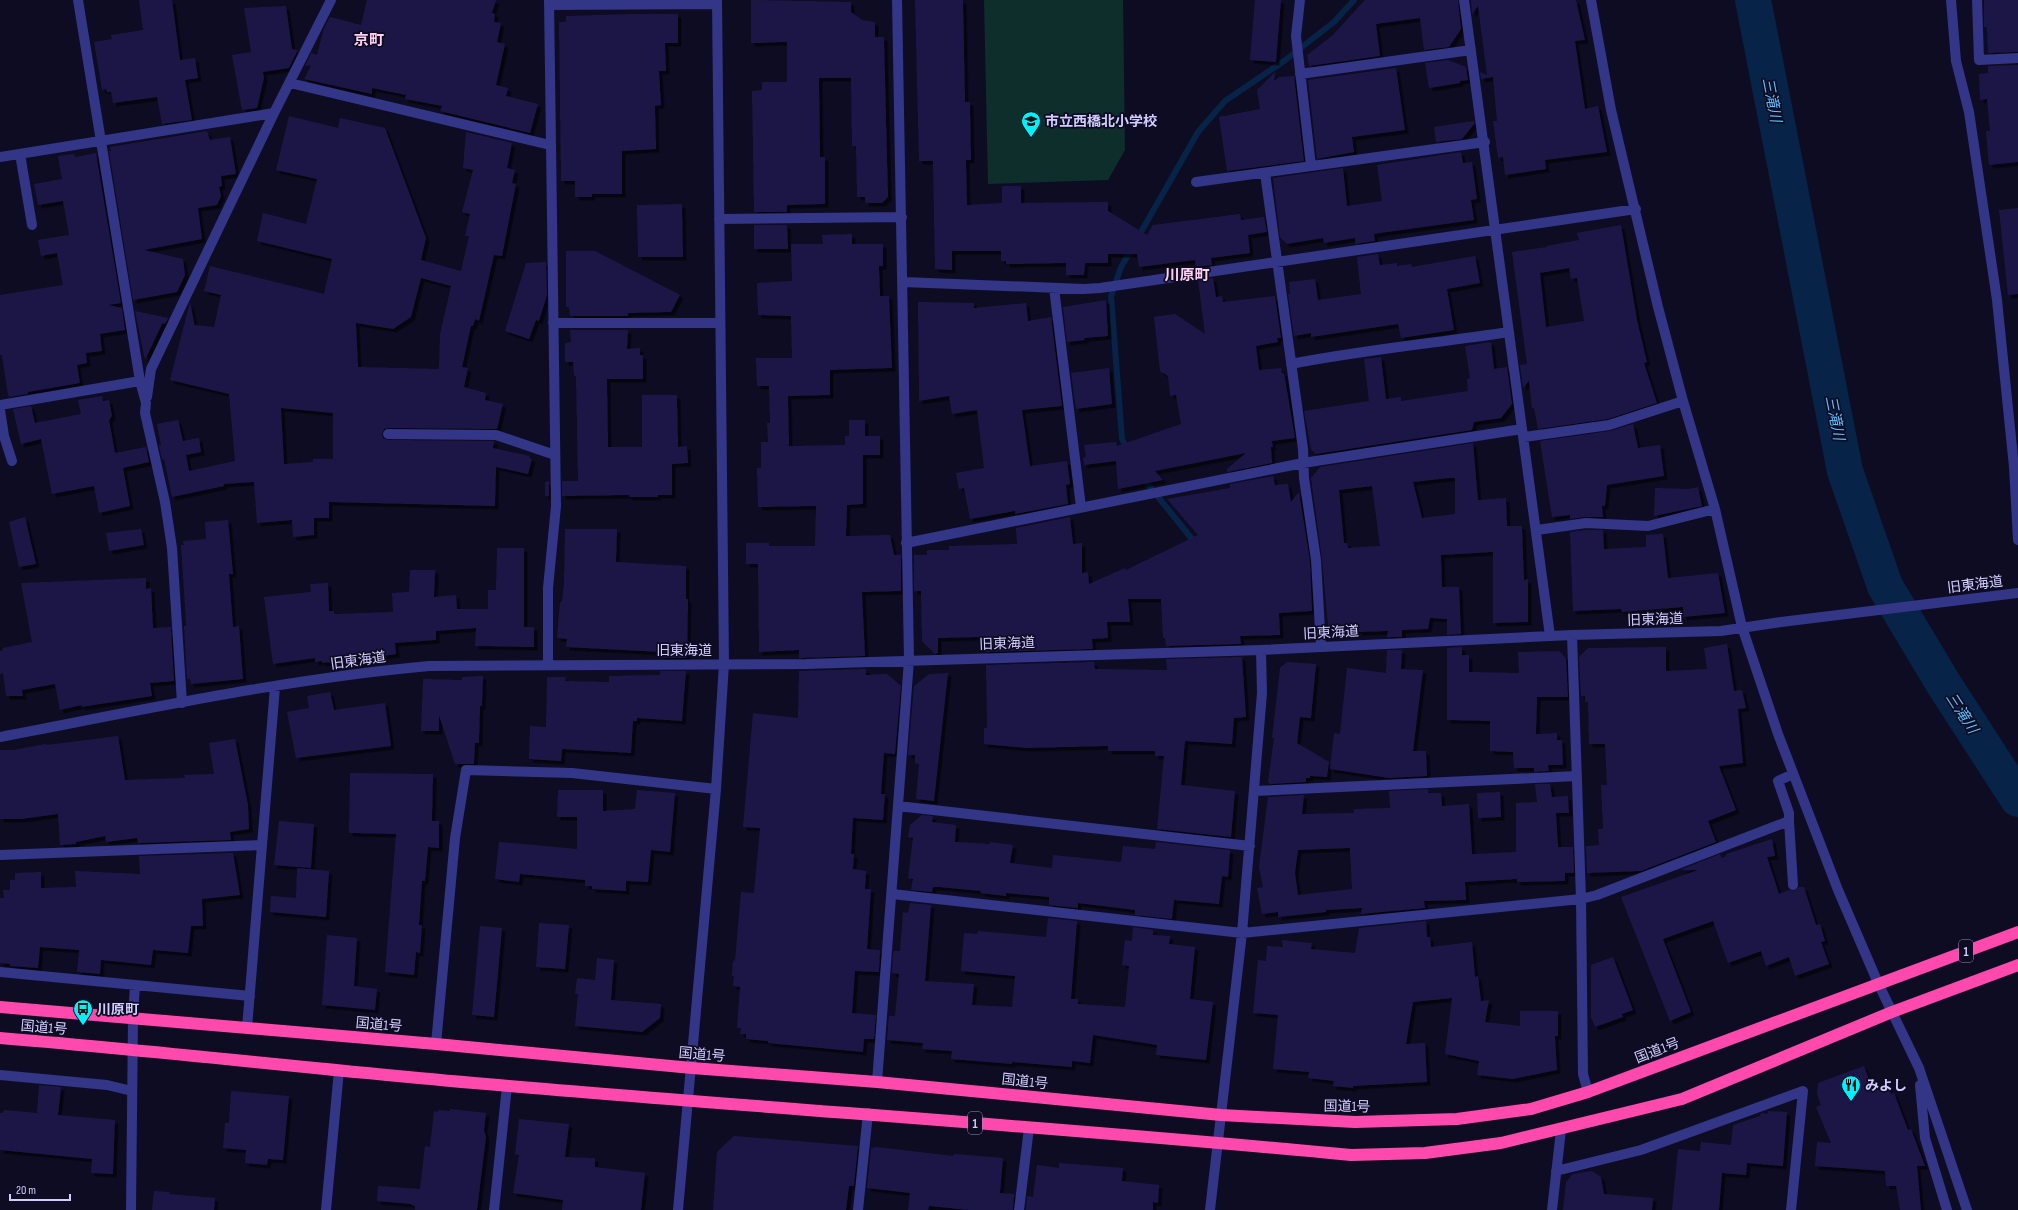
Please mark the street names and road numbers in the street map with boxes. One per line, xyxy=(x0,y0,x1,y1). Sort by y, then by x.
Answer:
street label: 旧東海道 xyxy=(1946,573,2004,596)
street label: 旧東海道 xyxy=(1627,610,1683,629)
street label: 旧東海道 xyxy=(1303,623,1359,642)
street label: 旧東海道 xyxy=(979,634,1035,653)
street label: 旧東海道 xyxy=(656,642,712,659)
street label: 旧東海道 xyxy=(329,648,387,673)
road number: 1 xyxy=(1959,940,1973,962)
street label: 国道1号 xyxy=(355,1014,403,1035)
street label: 国道1号 xyxy=(20,1017,68,1038)
street label: 国道1号 xyxy=(1632,1034,1682,1067)
street label: 国道1号 xyxy=(678,1044,726,1065)
street label: 国道1号 xyxy=(1001,1071,1049,1092)
street label: 国道1号 xyxy=(1323,1098,1371,1115)
road number: 1 xyxy=(968,1112,982,1134)

